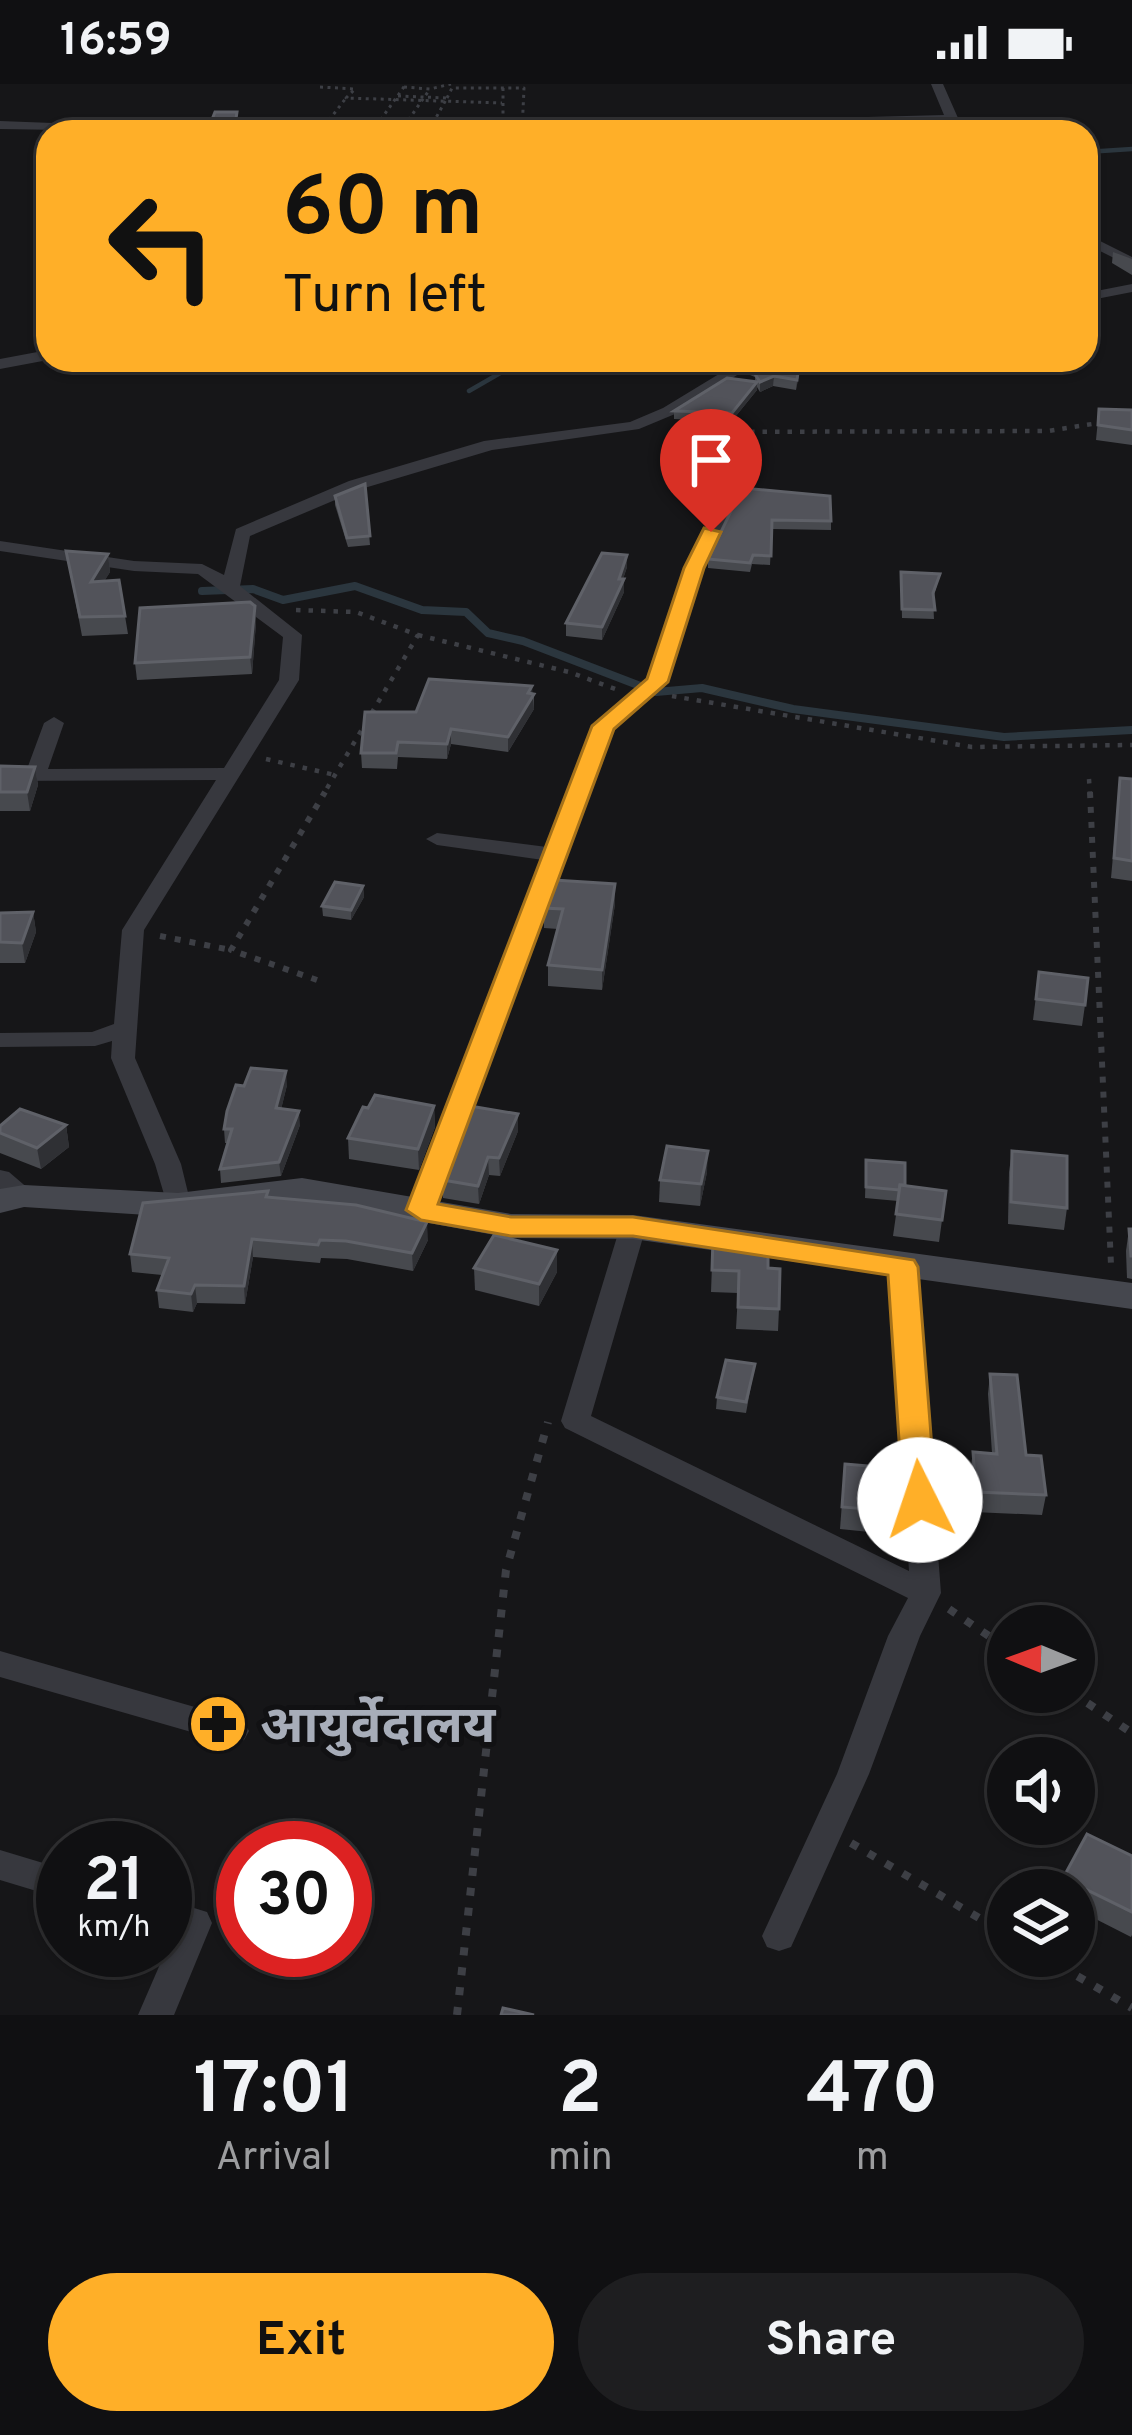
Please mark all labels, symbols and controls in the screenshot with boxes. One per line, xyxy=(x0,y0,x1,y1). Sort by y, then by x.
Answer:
text: 16:59 xyxy=(60,14,172,71)
text: 60 m xyxy=(282,159,483,265)
icon: left xyxy=(84,168,240,324)
text: Turn left xyxy=(282,263,487,332)
pin xyxy=(660,409,762,532)
icon: arrive xyxy=(678,427,744,493)
position arrow xyxy=(857,1437,983,1563)
north arrow xyxy=(987,1605,1095,1713)
map controls xyxy=(987,1605,1095,1977)
pharmacy icon: आयुर्वेदालय xyxy=(187,1693,249,1755)
place label: आयुर्वेदालय xyxy=(260,1696,497,1762)
button: sound xyxy=(987,1737,1095,1845)
speed limit sign: 30 xyxy=(216,1821,372,1977)
text: 21 xyxy=(84,1846,144,1922)
button: layers xyxy=(987,1869,1095,1977)
text: km/h xyxy=(78,1910,150,1947)
text: 17:01 xyxy=(193,2047,354,2139)
text: 2 xyxy=(558,2047,602,2139)
text: 470 xyxy=(806,2047,939,2139)
text: Arrival xyxy=(216,2135,332,2184)
text: min xyxy=(548,2135,613,2184)
text: m xyxy=(856,2135,889,2184)
button: Exit xyxy=(48,2273,554,2411)
button: Share xyxy=(578,2273,1084,2411)

